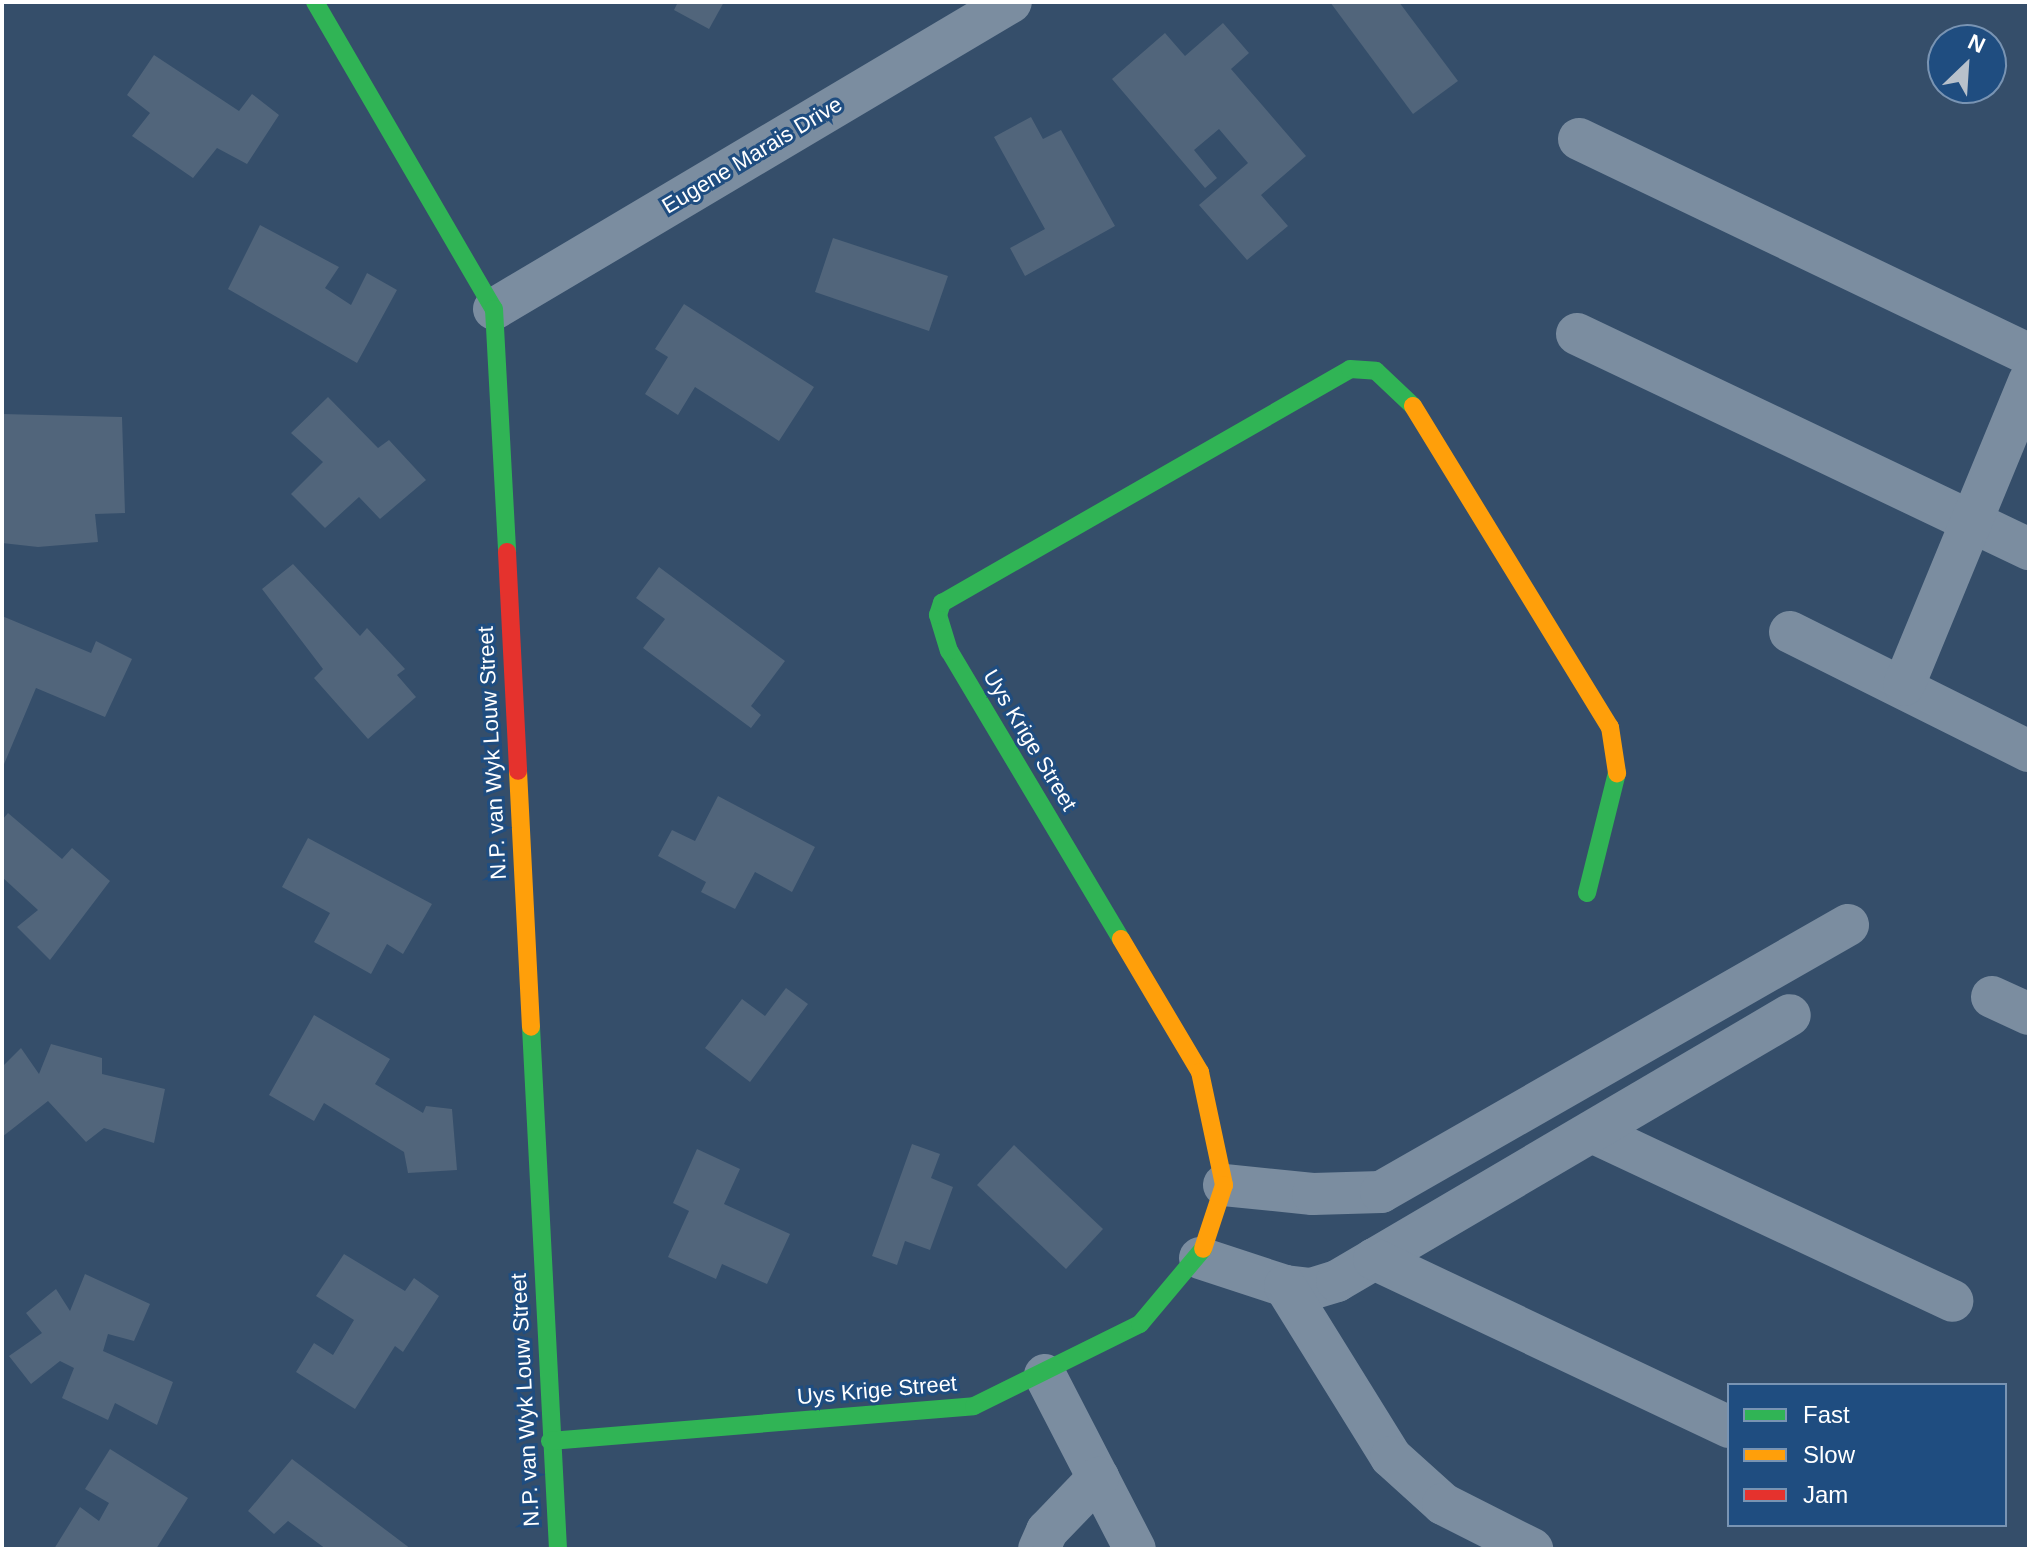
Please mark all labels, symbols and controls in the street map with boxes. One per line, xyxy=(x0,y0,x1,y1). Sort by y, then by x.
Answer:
north arrow xyxy=(1927,24,2007,104)
text: N xyxy=(1964,29,1989,58)
street label: Eugene Marais Drive xyxy=(657,91,847,219)
street label: N.P. van Wyk Louw Street xyxy=(472,626,512,880)
street label: Uys Krige Street xyxy=(977,665,1083,815)
street label: N.P. van Wyk Louw Street xyxy=(505,1273,545,1527)
street label: Uys Krige Street xyxy=(796,1370,958,1410)
legend xyxy=(1727,1383,2007,1527)
text: Fast xyxy=(1803,1401,1850,1428)
text: Slow xyxy=(1803,1441,1855,1468)
text: Jam xyxy=(1803,1481,1848,1508)

